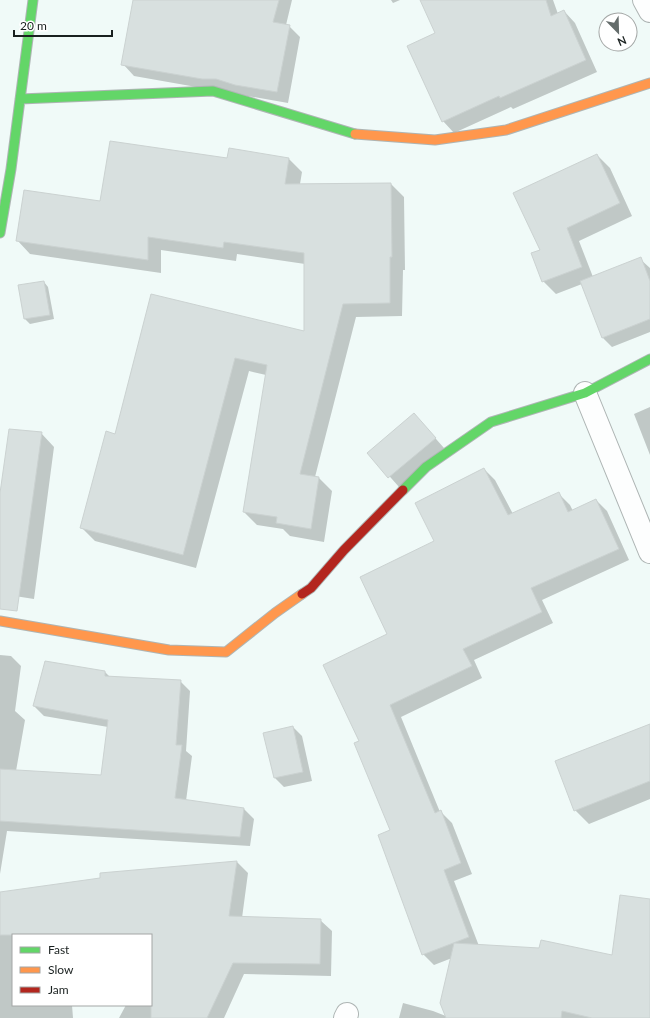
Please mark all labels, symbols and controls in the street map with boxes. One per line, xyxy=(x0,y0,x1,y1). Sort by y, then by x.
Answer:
scale bar xyxy=(14,12,112,38)
north arrow xyxy=(598,12,638,52)
text: 20 m xyxy=(20,18,47,33)
text: N xyxy=(616,34,629,49)
legend xyxy=(12,934,152,1006)
text: Fast xyxy=(48,942,70,957)
text: Slow xyxy=(48,962,74,977)
text: Jam xyxy=(48,982,69,997)

